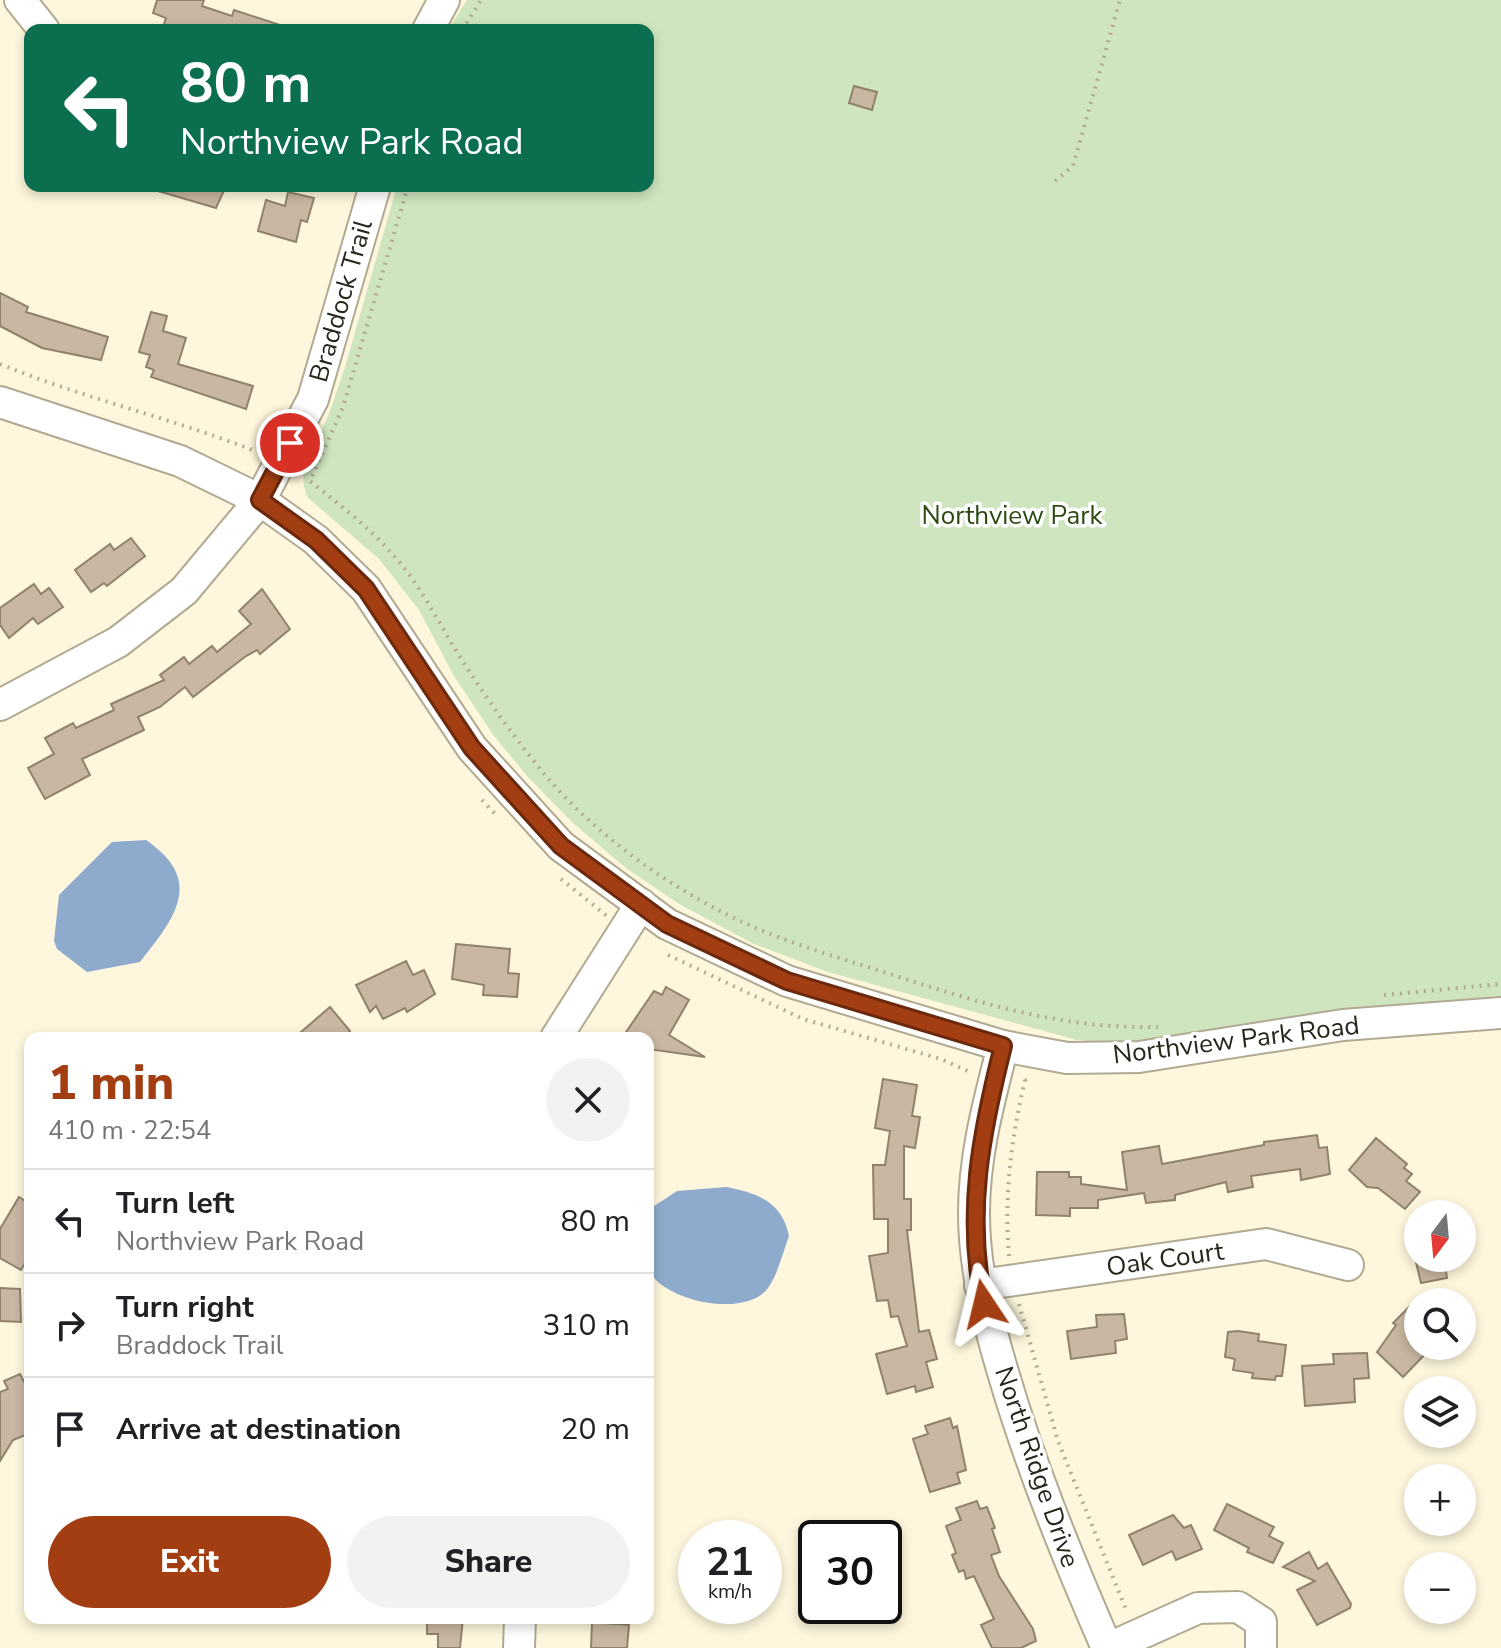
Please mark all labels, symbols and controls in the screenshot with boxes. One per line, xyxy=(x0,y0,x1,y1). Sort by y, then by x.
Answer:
text: 80 m xyxy=(180,45,311,122)
icon: left xyxy=(48,56,152,160)
text: Northview Park Road xyxy=(180,118,524,167)
street label: Braddock Trail xyxy=(301,215,381,386)
pin xyxy=(256,409,324,477)
icon: arrive xyxy=(268,421,312,465)
park label: Northview Park xyxy=(922,498,1103,533)
street label: Northview Park Road xyxy=(1111,1008,1361,1072)
text: 1 min xyxy=(48,1050,174,1116)
button: close xyxy=(546,1058,630,1142)
text: 410 m · 22:54 xyxy=(48,1113,211,1148)
text: Turn left xyxy=(116,1183,234,1224)
icon: left xyxy=(48,1199,92,1243)
north arrow xyxy=(1404,1200,1476,1272)
map controls xyxy=(1404,1200,1476,1624)
text: 80 m xyxy=(561,1201,630,1242)
text: Northview Park Road xyxy=(116,1224,364,1259)
street label: Oak Court xyxy=(1104,1233,1227,1285)
position arrow xyxy=(942,1262,1026,1346)
text: Turn right xyxy=(116,1287,254,1328)
button: search xyxy=(1404,1288,1476,1360)
icon: right xyxy=(48,1303,92,1347)
text: 310 m xyxy=(543,1305,630,1346)
text: Braddock Trail xyxy=(116,1328,283,1363)
street label: North Ridge Drive xyxy=(986,1362,1088,1572)
button: layers xyxy=(1404,1376,1476,1448)
icon: arrive xyxy=(48,1407,92,1451)
text: Arrive at destination xyxy=(116,1409,401,1450)
text: 20 m xyxy=(561,1409,630,1450)
button: + xyxy=(1404,1464,1476,1536)
button: Exit xyxy=(48,1516,331,1608)
button: Share xyxy=(347,1516,630,1608)
speed limit sign: 30 xyxy=(798,1520,902,1624)
text: 21 xyxy=(706,1535,754,1589)
button: − xyxy=(1404,1552,1476,1624)
text: km/h xyxy=(708,1578,752,1605)

